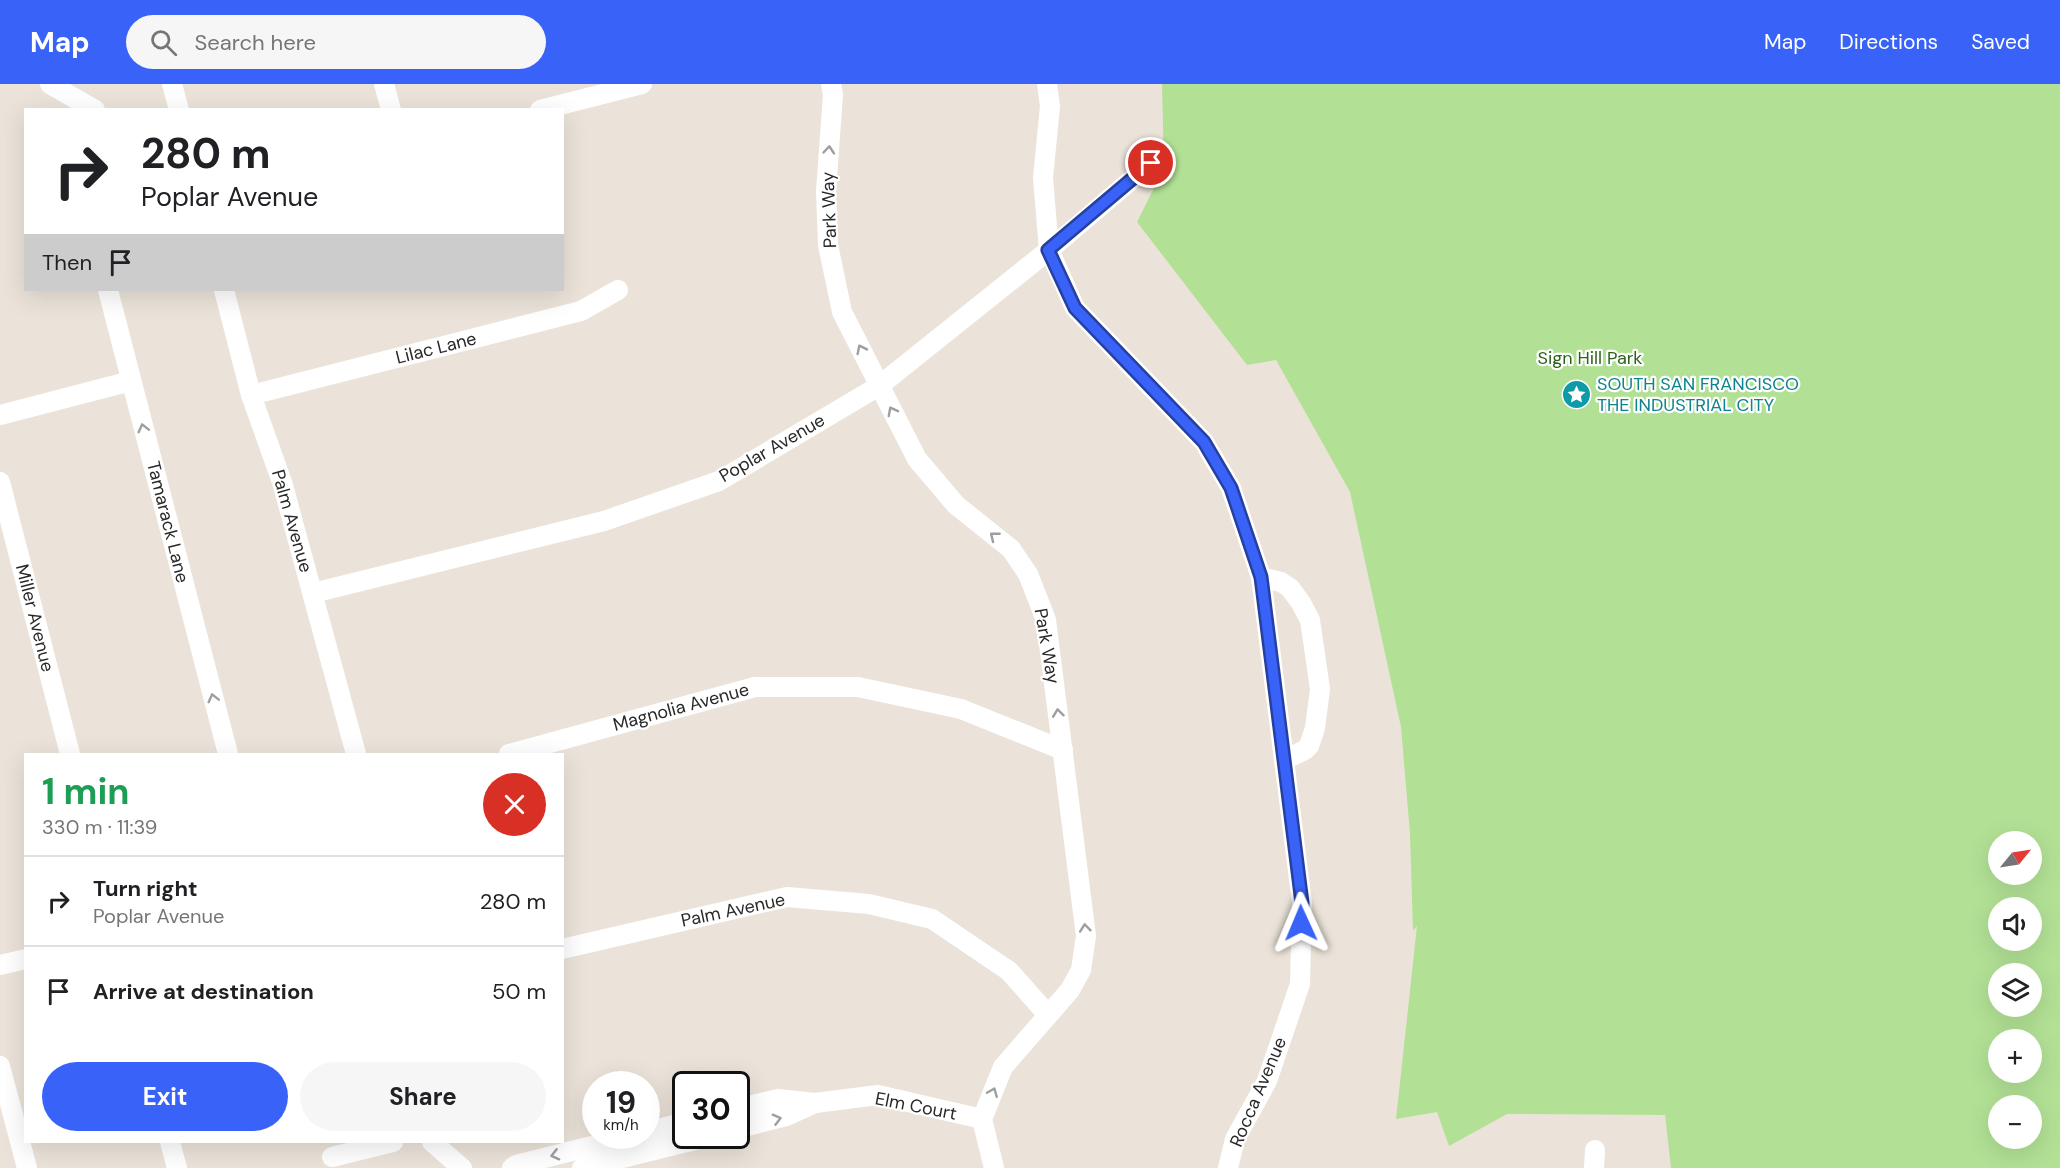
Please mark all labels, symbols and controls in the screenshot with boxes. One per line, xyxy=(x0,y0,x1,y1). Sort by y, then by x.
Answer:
search box xyxy=(126,15,546,69)
text: Map xyxy=(30,24,90,61)
icon: search xyxy=(147,26,180,59)
text: Search here xyxy=(195,28,316,57)
text: Map xyxy=(1764,28,1806,56)
text: Directions xyxy=(1839,28,1938,56)
text: Saved xyxy=(1971,28,2030,56)
text: 280 m xyxy=(141,126,271,181)
icon: right xyxy=(42,132,120,210)
pin xyxy=(1125,137,1176,188)
one-way arrow xyxy=(822,146,835,155)
icon: arrive xyxy=(1134,146,1167,179)
street label: Park Way xyxy=(816,171,842,249)
text: Poplar Avenue xyxy=(141,179,318,214)
icon: arrive xyxy=(104,246,137,279)
text: Then xyxy=(42,248,92,277)
street label: Lilac Lane xyxy=(393,326,479,370)
one-way arrow xyxy=(856,345,868,356)
park label: Sign Hill Park xyxy=(1538,346,1642,370)
place label: SOUTH SAN FRANCISCO THE INDUSTRIAL CITY xyxy=(1597,372,1799,417)
place icon: SOUTH SAN FRANCISCO THE INDUSTRIAL CITY xyxy=(1560,378,1592,410)
one-way arrow xyxy=(888,406,899,417)
street label: Poplar Avenue xyxy=(715,408,829,488)
one-way arrow xyxy=(138,423,151,433)
street label: Tamarack Lane xyxy=(141,459,195,585)
street label: Palm Avenue xyxy=(266,467,318,575)
one-way arrow xyxy=(990,532,1001,543)
street label: Miller Avenue xyxy=(10,562,60,674)
street label: Park Way xyxy=(1029,606,1065,686)
street label: Magnolia Avenue xyxy=(610,677,752,737)
one-way arrow xyxy=(208,693,220,704)
one-way arrow xyxy=(1052,709,1065,718)
text: 1 min xyxy=(42,768,130,815)
button: close xyxy=(483,773,546,836)
text: 330 m · 11:39 xyxy=(42,814,157,840)
north arrow xyxy=(1988,831,2042,885)
map controls xyxy=(1988,831,2042,1149)
text: Turn right xyxy=(93,874,198,903)
icon: right xyxy=(42,885,75,918)
text: 280 m xyxy=(480,887,546,916)
street label: Palm Avenue xyxy=(679,887,787,933)
position arrow xyxy=(1269,891,1333,955)
button: sound xyxy=(1988,897,2042,951)
text: Poplar Avenue xyxy=(93,903,224,929)
one-way arrow xyxy=(1079,923,1091,932)
button: layers xyxy=(1988,963,2042,1017)
icon: arrive xyxy=(42,975,75,1008)
text: Arrive at destination xyxy=(93,977,314,1006)
text: 50 m xyxy=(492,977,546,1006)
button: + xyxy=(1988,1029,2042,1083)
street label: Rocca Avenue xyxy=(1224,1033,1292,1151)
button: Exit xyxy=(42,1062,288,1131)
button: Share xyxy=(300,1062,546,1131)
speed limit sign: 30 xyxy=(672,1071,750,1149)
text: 19 xyxy=(606,1083,636,1122)
street label: Elm Court xyxy=(873,1086,959,1126)
one-way arrow xyxy=(986,1088,998,1099)
button: − xyxy=(1988,1095,2042,1149)
one-way arrow xyxy=(772,1113,782,1126)
text: km/h xyxy=(603,1115,639,1135)
one-way arrow xyxy=(550,1148,561,1160)

